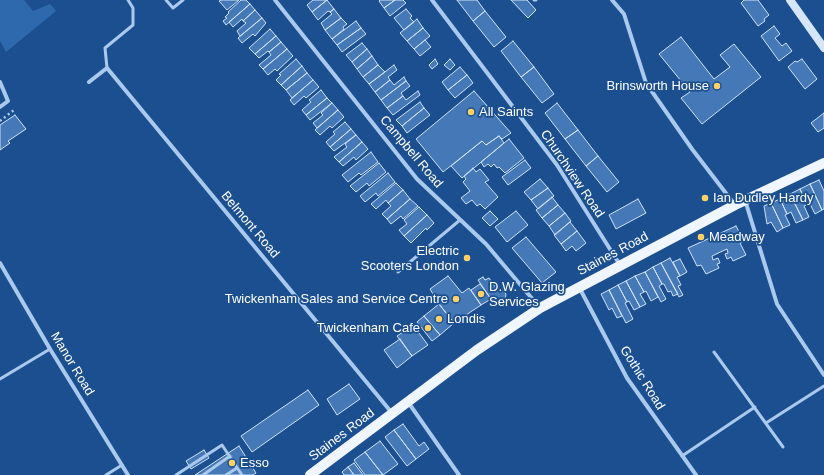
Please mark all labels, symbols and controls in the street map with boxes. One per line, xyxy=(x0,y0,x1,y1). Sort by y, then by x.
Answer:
place label: Brinsworth House xyxy=(606,78,709,94)
marker: Brinsworth House xyxy=(712,81,722,91)
place label: All Saints xyxy=(479,104,533,120)
marker: All Saints xyxy=(466,107,476,117)
street label: Campbell Road xyxy=(376,113,446,191)
street label: Churchview Road xyxy=(537,127,607,221)
street label: Belmont Road xyxy=(218,188,282,262)
place label: Ian Dudley Hardy xyxy=(713,190,813,206)
marker: Ian Dudley Hardy xyxy=(700,193,710,203)
street label: Staines Road xyxy=(575,229,651,279)
place label: Meadway xyxy=(709,229,765,245)
marker: Meadway xyxy=(696,232,706,242)
place label: Electric Scooters London xyxy=(361,243,459,274)
marker: Electric Scooters London xyxy=(462,253,472,263)
place label: D.W. Glazing Services xyxy=(489,279,565,310)
marker: D.W. Glazing Services xyxy=(476,289,486,299)
place label: Twickenham Sales and Service Centre xyxy=(225,291,448,307)
marker: Twickenham Sales and Service Centre xyxy=(451,294,461,304)
place label: Londis xyxy=(447,311,485,327)
marker: Londis xyxy=(434,314,444,324)
place label: Twickenham Cafe xyxy=(317,320,420,336)
marker: Twickenham Cafe xyxy=(423,323,433,333)
street label: Manor Road xyxy=(47,329,97,399)
street label: Gothic Road xyxy=(616,343,668,413)
street label: Staines Road xyxy=(306,405,378,465)
place label: Esso xyxy=(240,455,269,471)
marker: Esso xyxy=(227,458,237,468)

